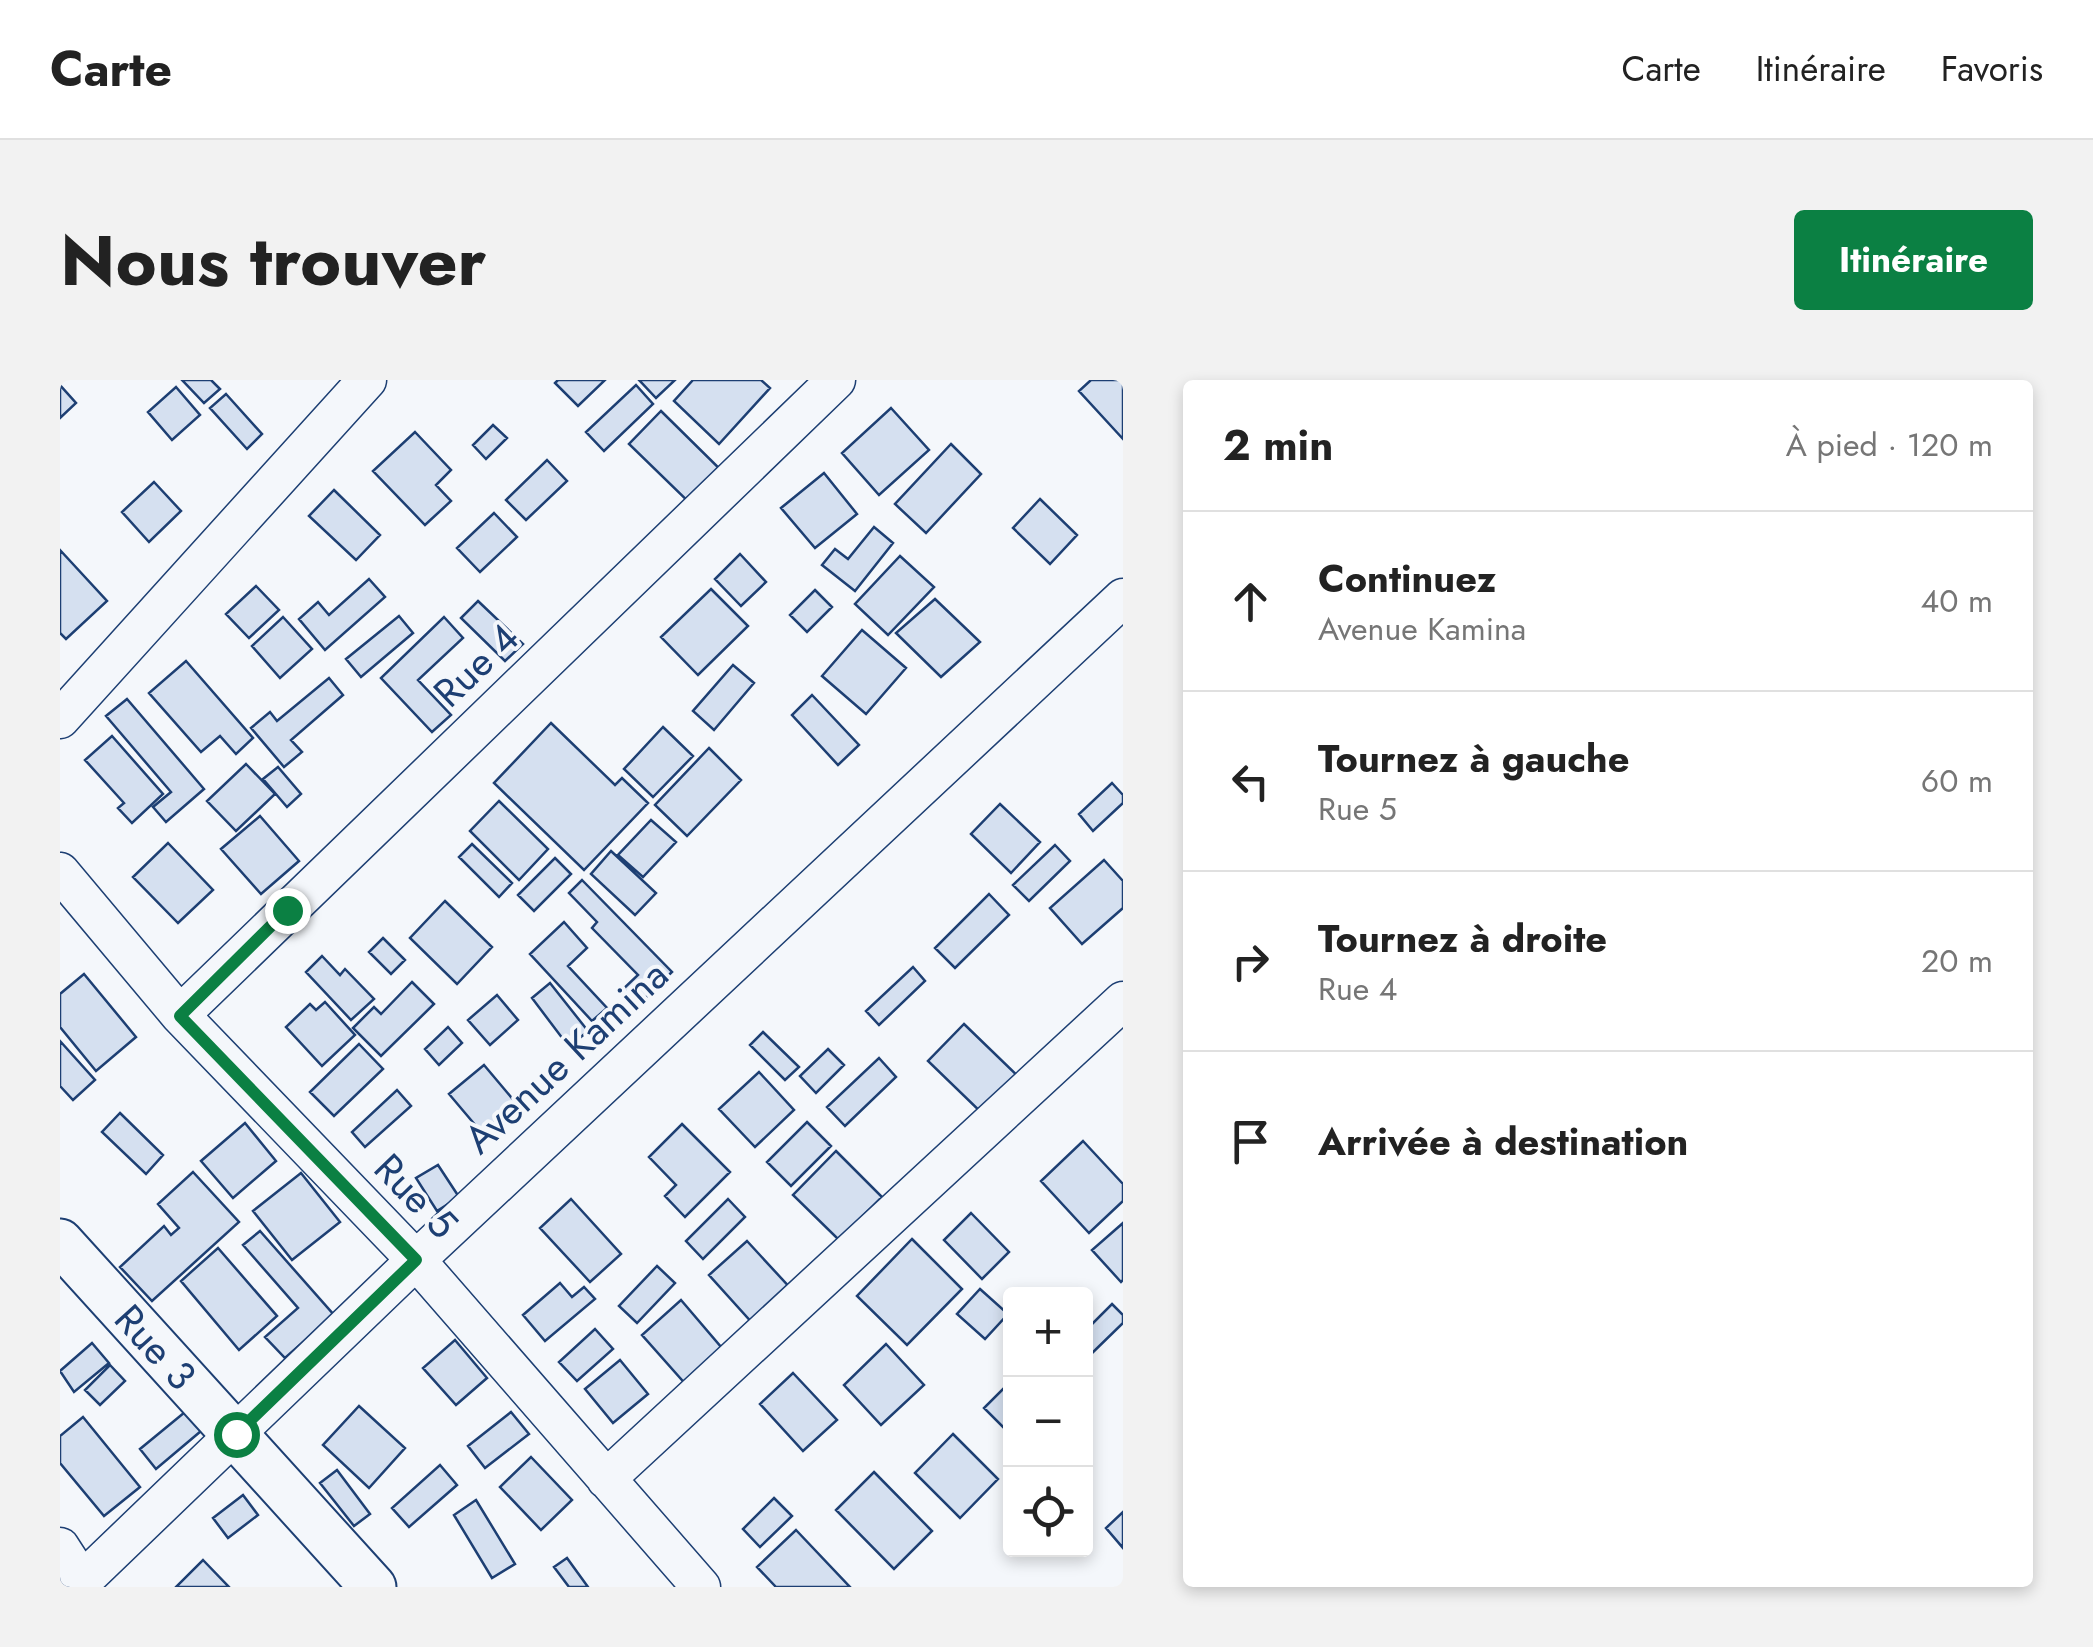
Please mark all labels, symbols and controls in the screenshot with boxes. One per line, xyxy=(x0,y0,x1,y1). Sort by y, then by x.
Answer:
text: Carte xyxy=(50,35,172,104)
text: Carte xyxy=(1622,44,1701,94)
text: Itinéraire xyxy=(1756,44,1886,94)
text: Favoris xyxy=(1941,44,2043,94)
text: Nous trouver xyxy=(60,210,486,311)
button: Itinéraire xyxy=(1794,210,2033,310)
text: 2 min xyxy=(1223,415,1333,476)
text: À pied · 120 m xyxy=(1786,422,1993,468)
text: Continuez xyxy=(1318,551,1496,606)
icon: ahead xyxy=(1223,574,1278,629)
text: 40 m xyxy=(1921,578,1993,624)
text: Avenue Kamina xyxy=(1318,606,1526,652)
street label: Rue 4 xyxy=(420,610,532,720)
text: Tournez à gauche xyxy=(1318,731,1629,786)
icon: left xyxy=(1223,754,1278,809)
text: 60 m xyxy=(1921,758,1993,804)
text: Rue 5 xyxy=(1318,786,1397,832)
route end xyxy=(265,888,311,934)
text: Tournez à droite xyxy=(1318,911,1607,966)
icon: right xyxy=(1223,934,1278,989)
text: 20 m xyxy=(1921,938,1993,984)
street label: Avenue Kamina xyxy=(451,947,681,1167)
text: Rue 4 xyxy=(1318,966,1397,1012)
icon: arrive xyxy=(1223,1114,1278,1169)
text: Arrivée à destination xyxy=(1318,1114,1688,1169)
street label: Rue 5 xyxy=(361,1140,471,1252)
map controls xyxy=(1003,1287,1093,1557)
button: + xyxy=(1003,1287,1093,1377)
street label: Rue 3 xyxy=(101,1291,210,1403)
button: − xyxy=(1003,1377,1093,1467)
route start xyxy=(214,1412,260,1458)
button: locate xyxy=(1003,1467,1093,1557)

